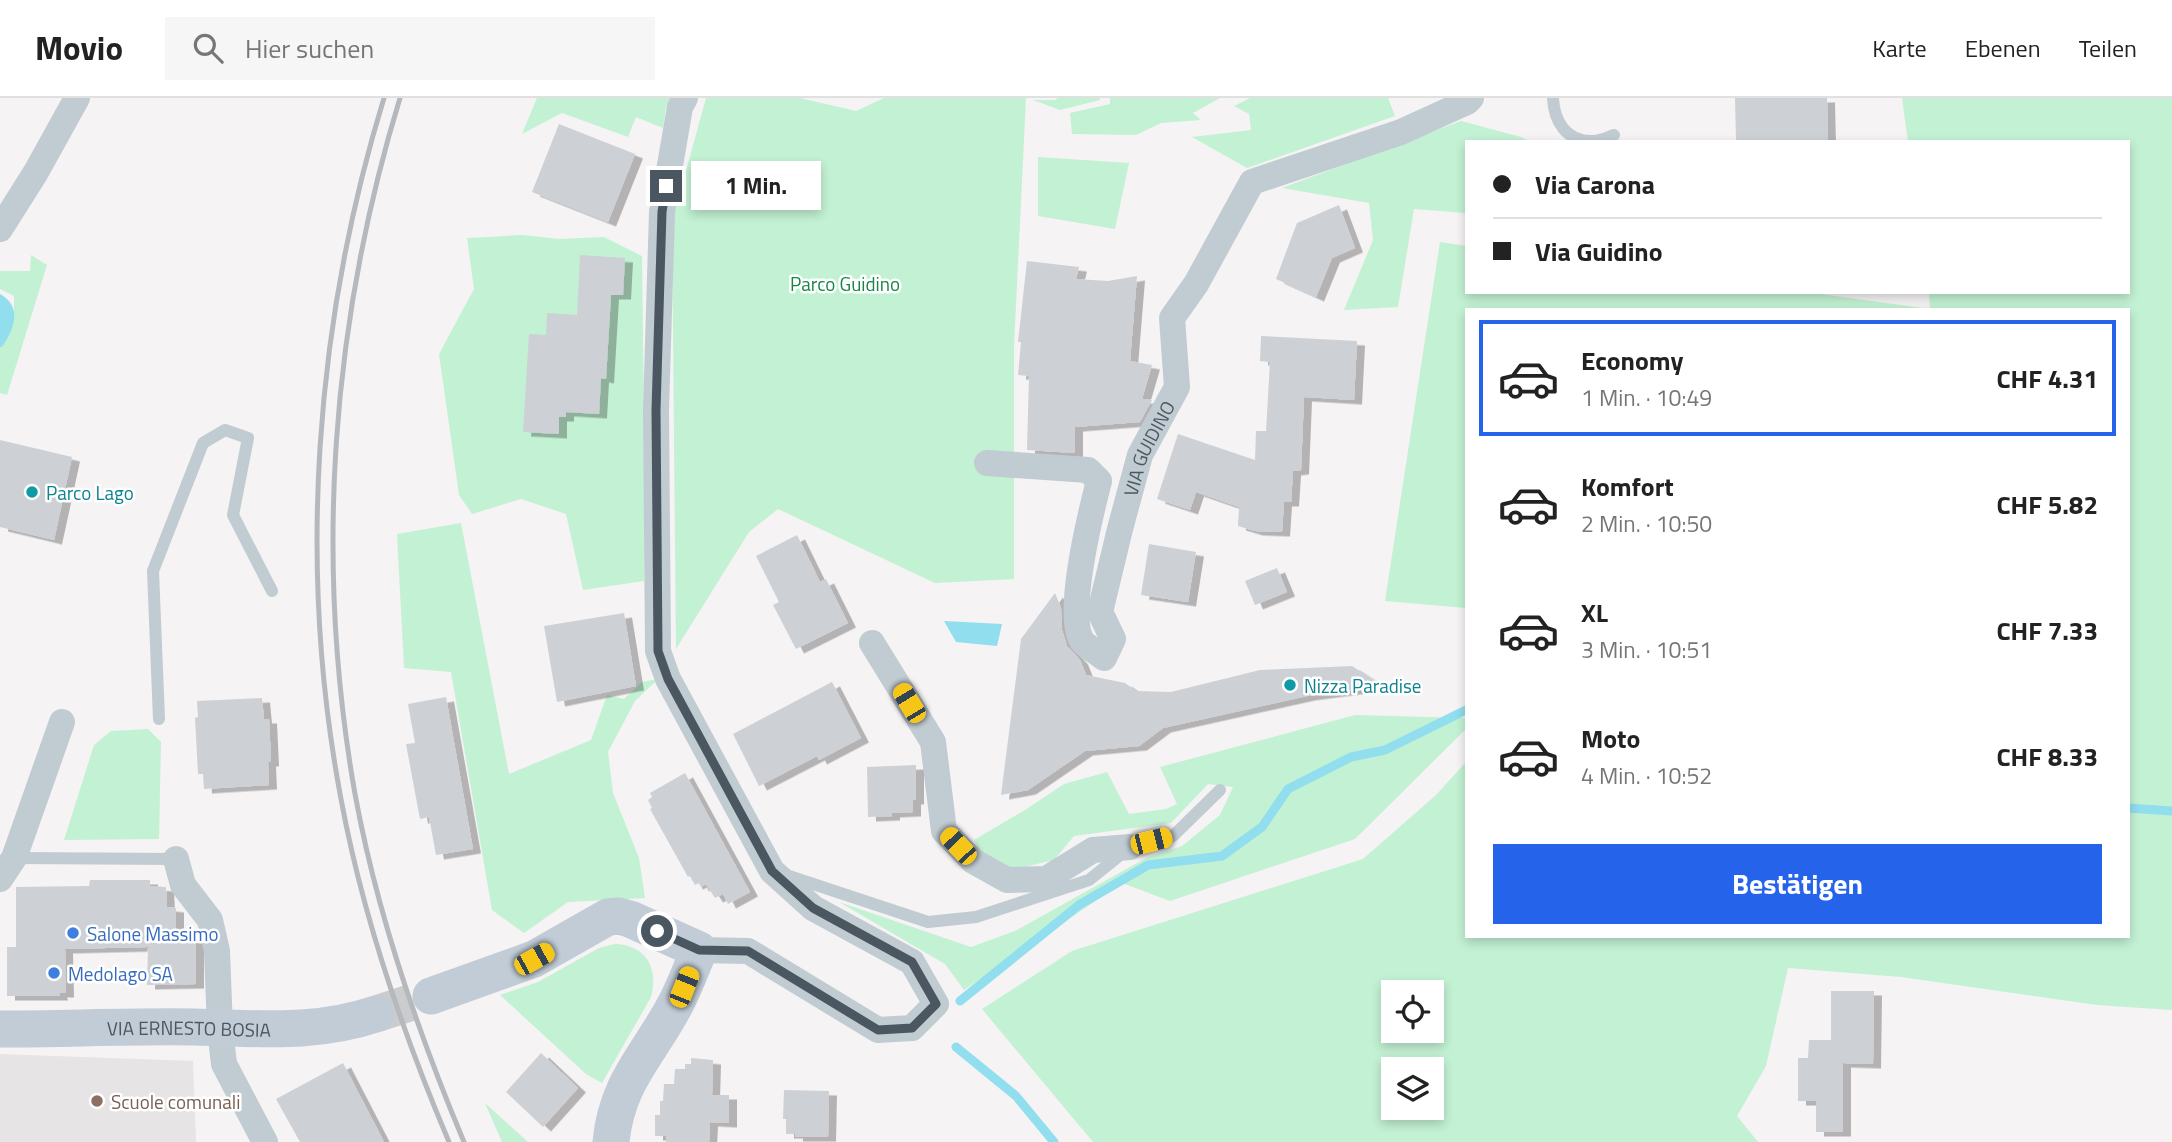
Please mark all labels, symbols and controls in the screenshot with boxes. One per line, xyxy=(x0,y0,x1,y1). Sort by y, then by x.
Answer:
search box xyxy=(165,17,655,80)
text: Movio xyxy=(35,23,123,73)
icon: search xyxy=(189,29,227,67)
text: Hier suchen xyxy=(245,29,374,68)
text: Karte xyxy=(1872,30,1927,66)
text: Ebenen xyxy=(1965,30,2041,66)
text: Teilen xyxy=(2079,30,2137,66)
callout: 1 Min. xyxy=(690,162,820,210)
text: Via Carona xyxy=(1535,165,1655,204)
text: 1 Min. xyxy=(725,168,787,203)
route end xyxy=(650,170,682,202)
text: Via Guidino xyxy=(1535,232,1663,271)
park label: Parco Guidino xyxy=(790,269,900,298)
text: Economy xyxy=(1581,341,1683,380)
icon: car xyxy=(1497,347,1560,410)
text: CHF 4.31 xyxy=(1996,359,2098,398)
text: 1 Min. · 10:49 xyxy=(1581,380,1712,415)
street label: VIA GUIDINO xyxy=(1115,395,1182,499)
text: Komfort xyxy=(1581,467,1674,506)
icon: car xyxy=(1497,473,1560,536)
place label: Parco Lago xyxy=(46,478,134,507)
marker: Parco Lago xyxy=(24,484,40,500)
text: CHF 5.82 xyxy=(1996,485,2098,524)
text: 2 Min. · 10:50 xyxy=(1581,506,1712,541)
text: XL xyxy=(1581,593,1608,632)
icon: car xyxy=(1497,599,1560,662)
text: CHF 7.33 xyxy=(1996,611,2098,650)
text: 3 Min. · 10:51 xyxy=(1581,632,1712,667)
place label: Nizza Paradise xyxy=(1304,671,1421,700)
marker: Nizza Paradise xyxy=(1282,677,1298,693)
car xyxy=(890,680,929,726)
text: Moto xyxy=(1581,719,1640,758)
icon: car xyxy=(1497,725,1560,788)
text: CHF 8.33 xyxy=(1996,737,2098,776)
text: 4 Min. · 10:52 xyxy=(1581,758,1712,793)
car xyxy=(936,823,981,869)
car xyxy=(1129,826,1174,856)
button: Bestätigen xyxy=(1493,844,2102,924)
route start xyxy=(641,915,673,947)
place label: Salone Massimo xyxy=(87,919,218,948)
marker: Salone Massimo xyxy=(65,925,81,941)
car xyxy=(511,940,558,978)
place label: Medolago SA xyxy=(68,959,173,988)
car xyxy=(667,964,702,1010)
marker: Medolago SA xyxy=(46,965,62,981)
map controls xyxy=(1381,980,1444,1120)
button: locate xyxy=(1381,980,1444,1043)
street label: VIA ERNESTO BOSIA xyxy=(107,1012,271,1043)
button: layers xyxy=(1381,1057,1444,1120)
place label: Scuole comunali xyxy=(111,1087,240,1116)
marker: Scuole comunali xyxy=(89,1093,105,1109)

